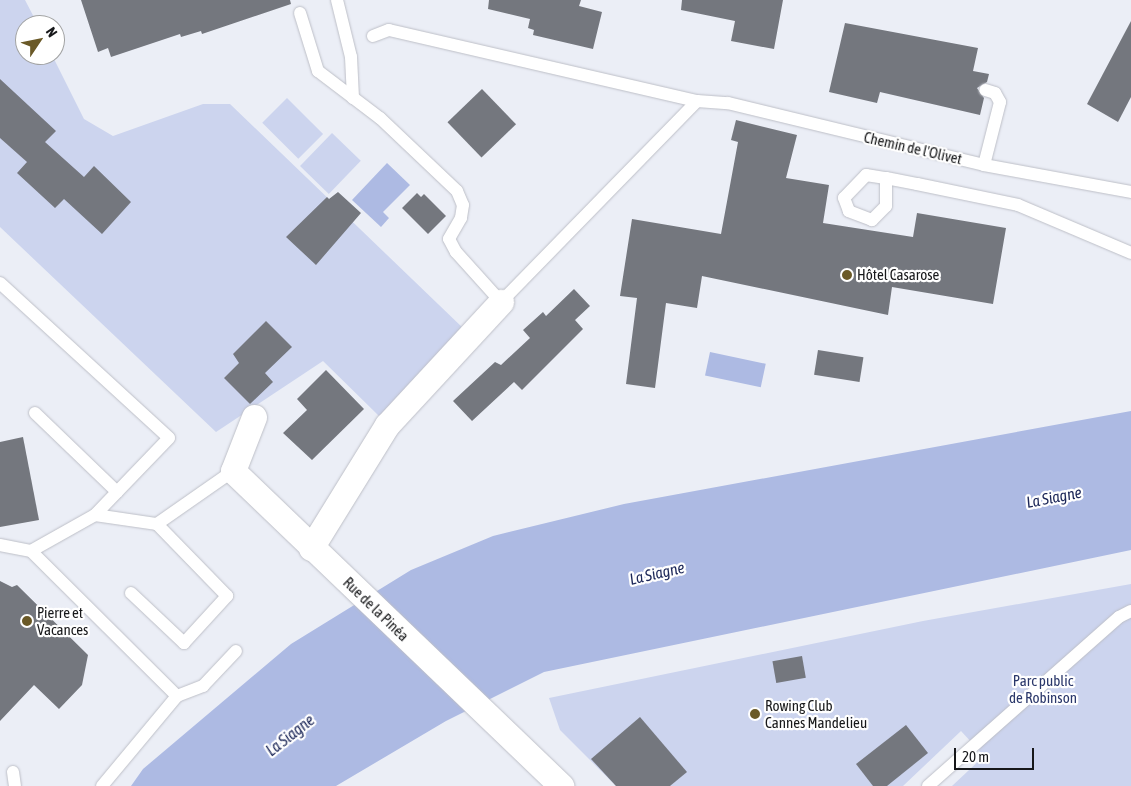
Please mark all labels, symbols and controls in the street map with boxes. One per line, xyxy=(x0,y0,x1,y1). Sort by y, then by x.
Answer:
north arrow xyxy=(15,15,65,65)
text: N xyxy=(43,24,61,40)
street label: Chemin de l'Olivet xyxy=(862,128,964,168)
place label: Hôtel Casarose xyxy=(857,266,939,284)
marker: Hôtel Casarose xyxy=(841,269,853,281)
water label: La Siagne xyxy=(1025,482,1083,512)
water label: La Siagne xyxy=(627,557,687,589)
street label: Rue de la Pinéa xyxy=(339,573,413,645)
place label: Pierre et Vacances xyxy=(37,603,88,638)
marker: Pierre et Vacances xyxy=(21,615,33,627)
park label: Parc public de Robinson xyxy=(1009,671,1077,706)
place label: Rowing Club Cannes Mandelieu xyxy=(765,696,867,731)
marker: Rowing Club Cannes Mandelieu xyxy=(749,708,761,720)
water label: La Siagne xyxy=(262,710,318,760)
scale bar xyxy=(956,738,1036,770)
text: 20 m xyxy=(962,748,989,765)

